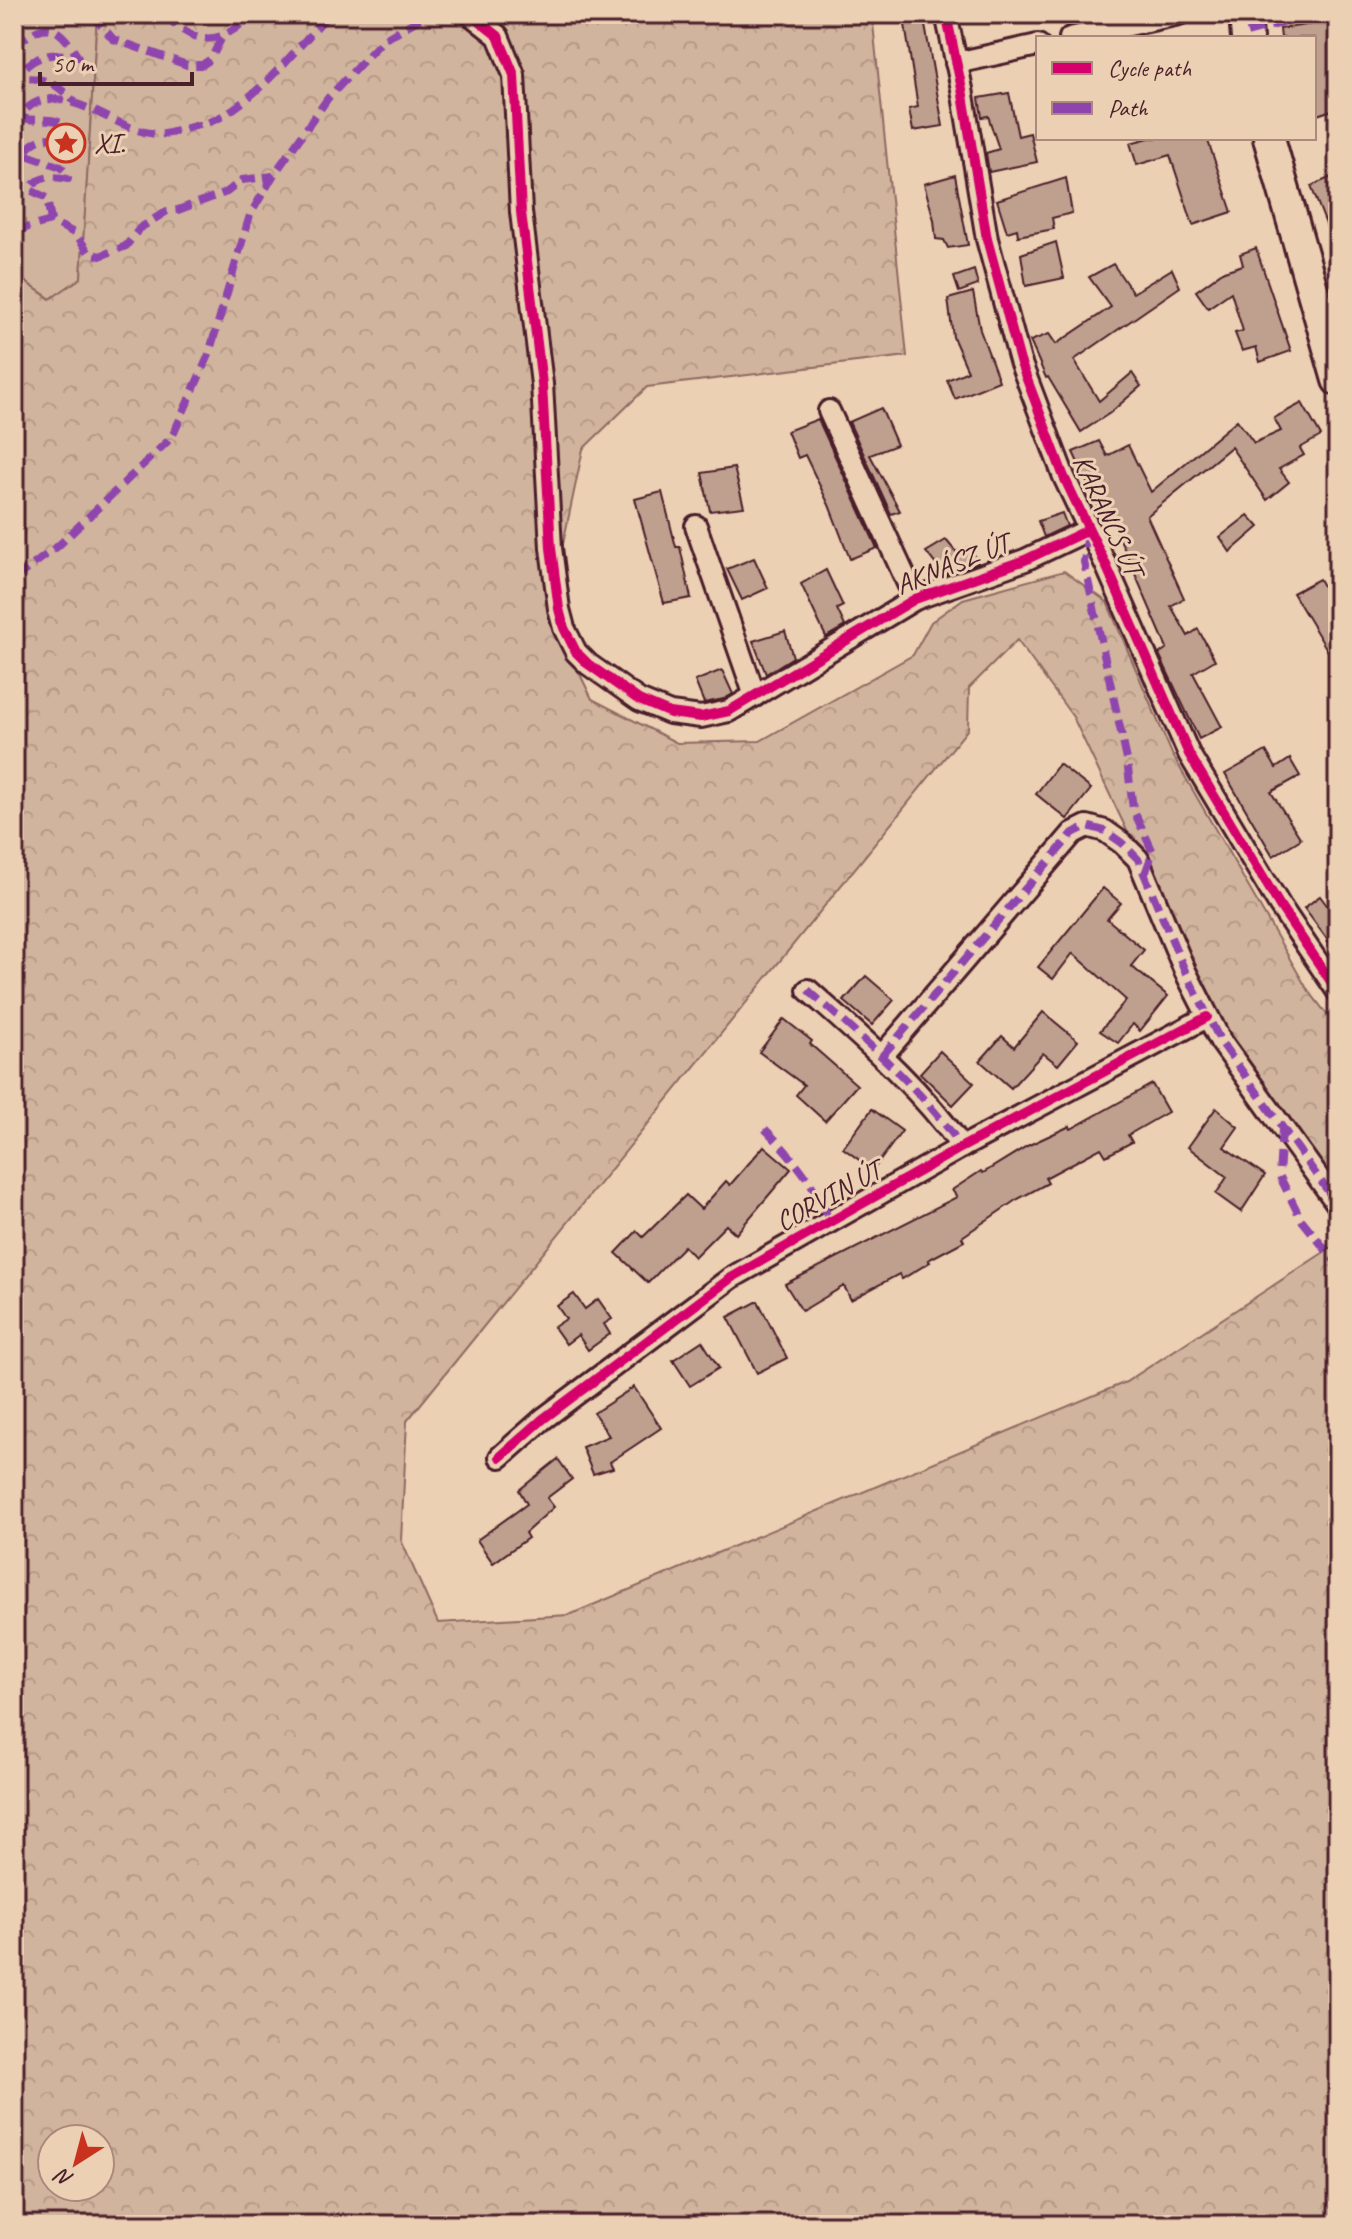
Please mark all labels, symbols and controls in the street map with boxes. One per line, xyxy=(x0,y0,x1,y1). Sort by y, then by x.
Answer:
scale bar xyxy=(40,36,192,86)
legend xyxy=(1036,36,1316,140)
text: 50 m xyxy=(52,49,95,79)
text: Cycle path xyxy=(1108,53,1192,83)
text: Path xyxy=(1108,93,1149,123)
place icon: XI. xyxy=(45,122,87,164)
place label: XI. xyxy=(94,126,126,161)
street label: KARANCS ÚT xyxy=(1065,449,1155,587)
street label: AKNÁSZ ÚT xyxy=(890,522,1020,602)
street label: CORVIN ÚT xyxy=(769,1149,893,1239)
north arrow xyxy=(36,2123,116,2203)
text: N xyxy=(48,2161,79,2194)

